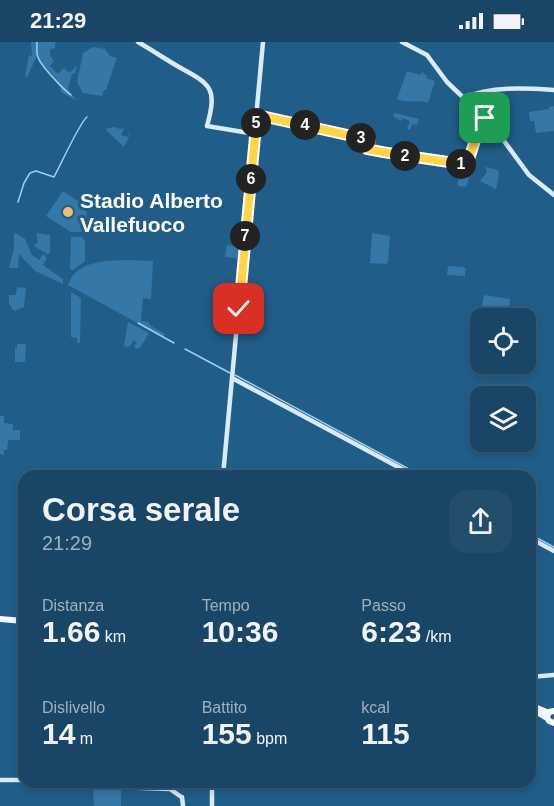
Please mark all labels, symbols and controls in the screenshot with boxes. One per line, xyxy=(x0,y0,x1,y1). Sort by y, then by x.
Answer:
text: 21:29 xyxy=(30,8,86,33)
pin xyxy=(459,92,510,143)
icon: arrive xyxy=(468,101,501,134)
pin: 5 xyxy=(241,108,271,138)
pin: 4 xyxy=(290,110,320,140)
text: 5 xyxy=(252,114,260,131)
text: 4 xyxy=(301,116,309,133)
pin: 3 xyxy=(346,123,376,153)
text: 3 xyxy=(357,129,365,146)
pin: 2 xyxy=(390,141,420,171)
text: 2 xyxy=(401,147,409,164)
pin: 1 xyxy=(446,149,476,179)
text: 1 xyxy=(457,155,465,172)
pin: 6 xyxy=(236,164,266,194)
text: 6 xyxy=(247,170,255,187)
place label: Stadio Alberto Vallefuoco xyxy=(80,189,223,236)
marker: Stadio Alberto Vallefuoco xyxy=(61,205,75,219)
pin: 7 xyxy=(230,221,260,251)
text: 7 xyxy=(241,227,249,244)
pin xyxy=(213,283,264,334)
icon: check xyxy=(222,292,255,325)
map controls xyxy=(470,308,536,452)
button: locate xyxy=(470,308,536,374)
button: layers xyxy=(470,386,536,452)
button: share xyxy=(449,490,512,553)
text: Corsa serale xyxy=(42,491,240,528)
text: 21:29 xyxy=(42,532,92,554)
text: Distanza xyxy=(42,597,104,614)
text: Tempo xyxy=(202,597,250,614)
text: Passo xyxy=(361,597,406,614)
text: 1.66 xyxy=(42,615,100,648)
text: 10:36 xyxy=(202,615,278,648)
text: 6:23 xyxy=(361,615,421,648)
text: km xyxy=(100,628,126,645)
text: /km xyxy=(421,628,452,645)
text: Dislivello xyxy=(42,699,105,716)
text: Battito xyxy=(202,699,247,716)
text: kcal xyxy=(361,699,390,716)
text: 14 xyxy=(42,717,75,750)
text: 155 xyxy=(202,717,252,750)
text: 115 xyxy=(361,717,410,750)
text: m xyxy=(75,730,93,747)
text: bpm xyxy=(252,730,287,747)

